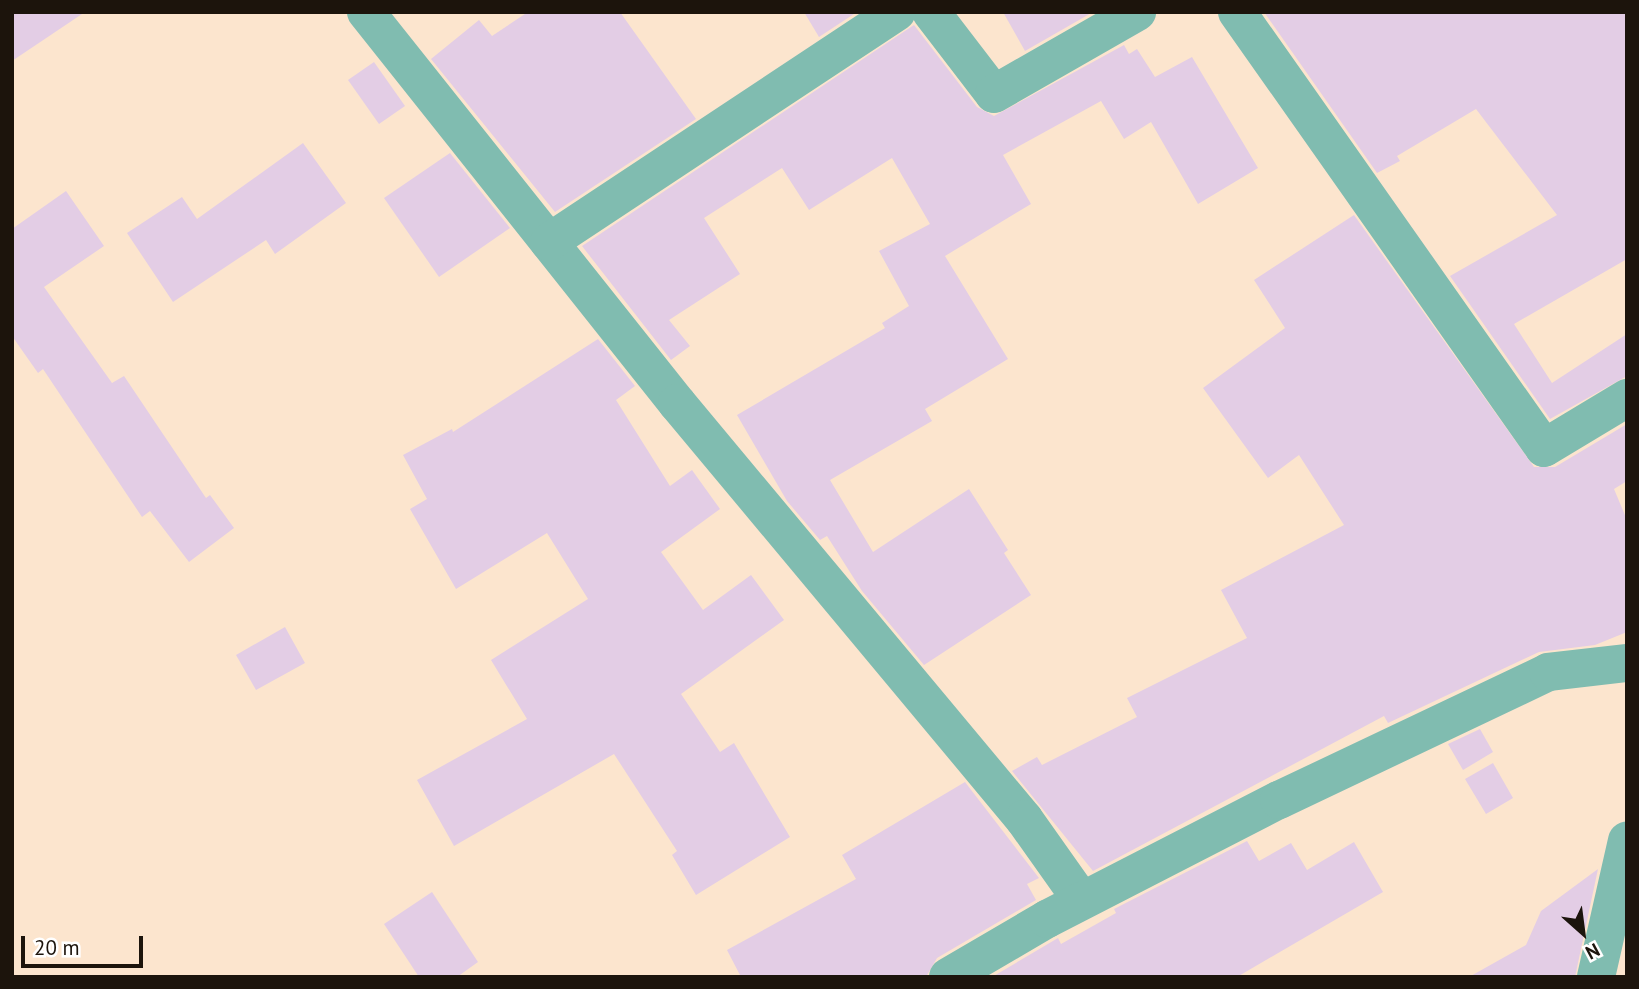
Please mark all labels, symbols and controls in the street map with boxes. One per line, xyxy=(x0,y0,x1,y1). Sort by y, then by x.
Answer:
north arrow xyxy=(1548,898,1618,968)
scale bar xyxy=(24,922,147,966)
text: 20 m xyxy=(34,934,80,961)
text: N xyxy=(1582,938,1604,965)

